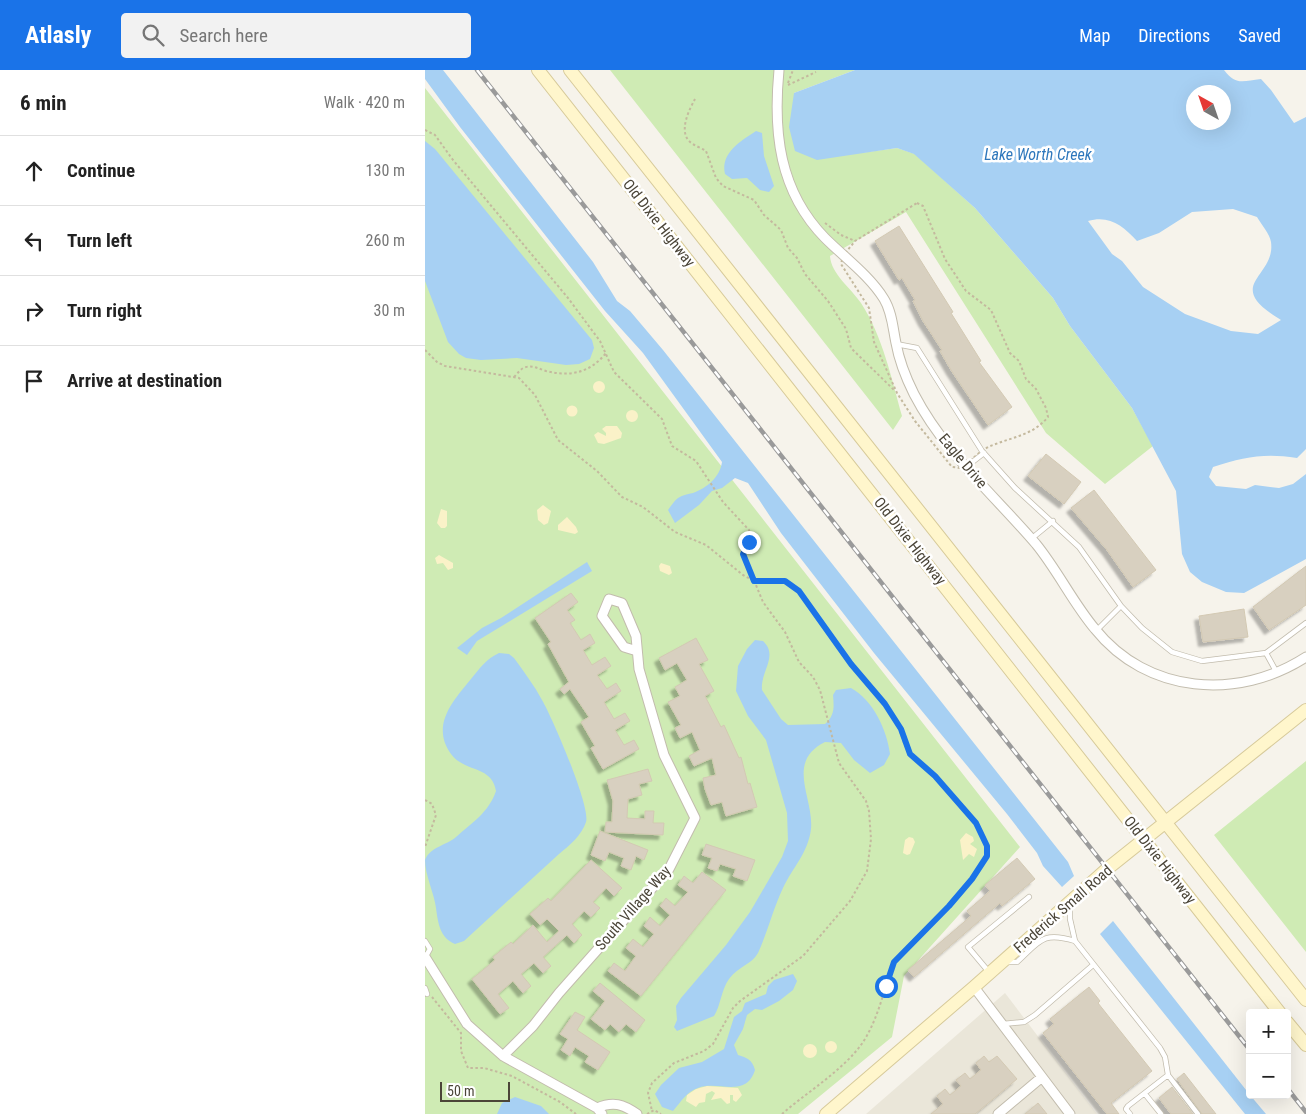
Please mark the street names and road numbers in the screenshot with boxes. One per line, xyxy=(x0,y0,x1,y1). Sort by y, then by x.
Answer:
street label: Old Dixie Highway xyxy=(619,176,699,270)
street label: Eagle Drive xyxy=(935,430,991,492)
street label: Old Dixie Highway xyxy=(870,494,950,588)
street label: Old Dixie Highway xyxy=(1120,813,1200,907)
street label: Frederick Small Road xyxy=(1010,861,1116,957)
street label: South Village Way xyxy=(591,862,675,954)

